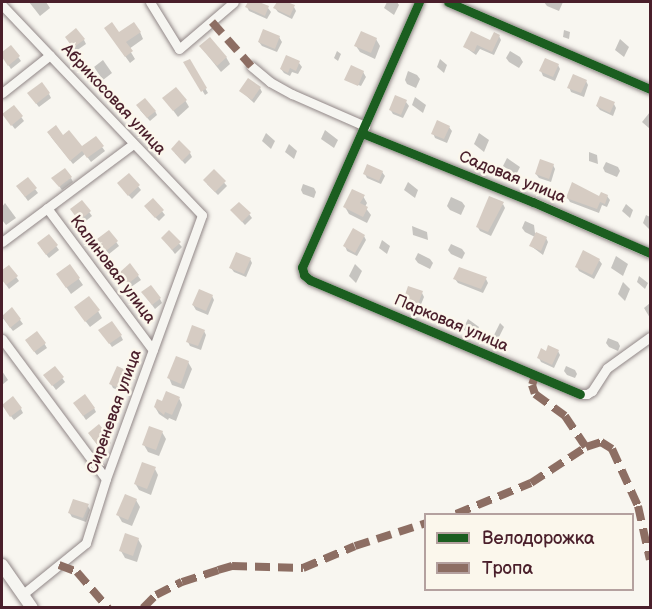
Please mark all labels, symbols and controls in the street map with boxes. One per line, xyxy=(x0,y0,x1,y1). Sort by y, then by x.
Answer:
street label: Абрикосовая улица xyxy=(57,41,169,159)
street label: Садовая улица xyxy=(456,148,568,208)
street label: Калиновая улица xyxy=(65,212,159,328)
street label: Парковая улица xyxy=(391,291,511,357)
street label: Сиреневая улица xyxy=(84,347,146,477)
legend xyxy=(424,513,634,591)
text: Велодорожка xyxy=(482,528,595,549)
text: Тропа xyxy=(482,558,533,579)

